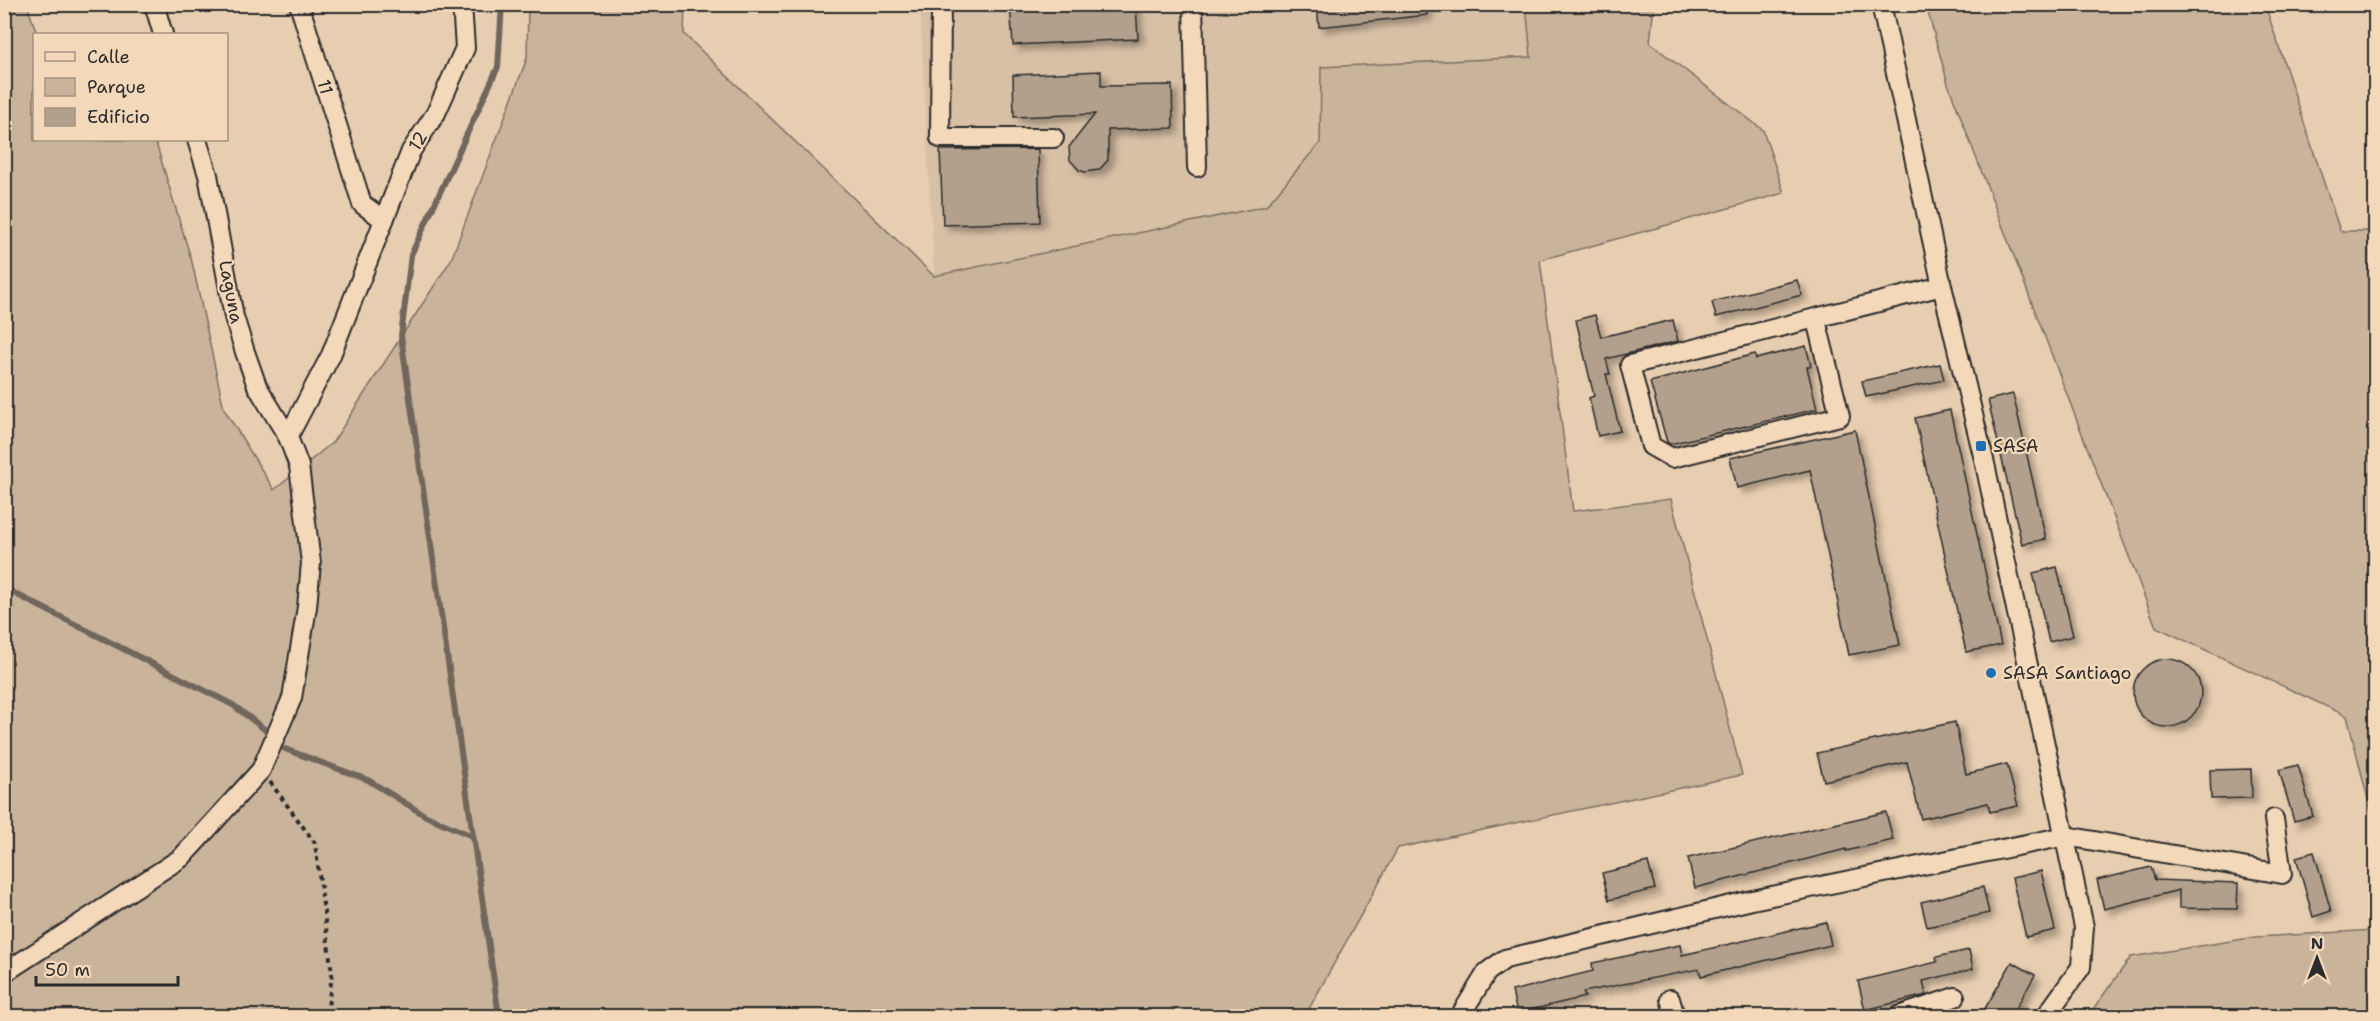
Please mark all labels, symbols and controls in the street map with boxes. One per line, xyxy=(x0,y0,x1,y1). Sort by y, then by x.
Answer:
legend xyxy=(33,33,228,141)
text: Calle xyxy=(87,45,130,69)
text: Parque xyxy=(87,75,146,99)
street label: 11 xyxy=(311,77,339,97)
text: Edificio xyxy=(87,105,150,129)
street label: 12 xyxy=(403,127,433,155)
street label: Laguna xyxy=(213,258,249,326)
place label: SASA xyxy=(1993,434,2039,458)
marker: SASA xyxy=(1974,439,1988,453)
place label: SASA Santiago xyxy=(2003,661,2132,685)
marker: SASA Santiago xyxy=(1984,666,1998,680)
north arrow xyxy=(2287,928,2347,988)
text: N xyxy=(2311,933,2323,954)
scale bar xyxy=(36,949,178,987)
text: 50 m xyxy=(45,958,90,982)

